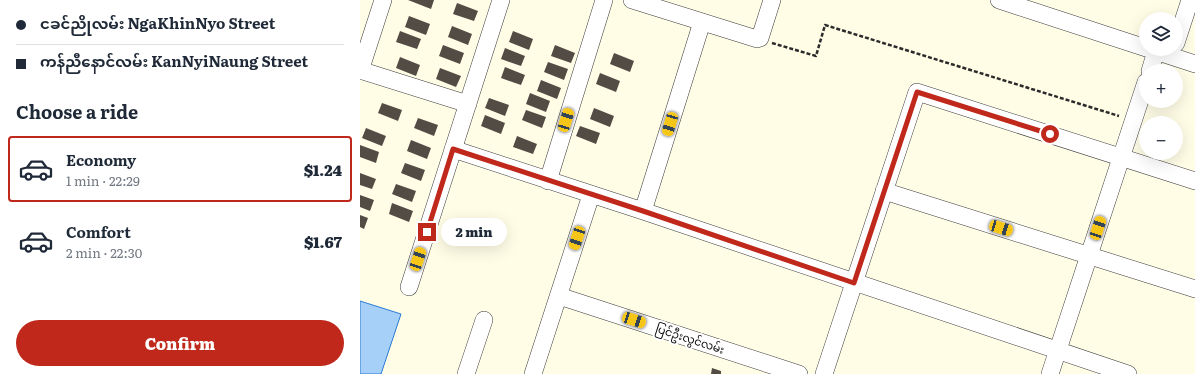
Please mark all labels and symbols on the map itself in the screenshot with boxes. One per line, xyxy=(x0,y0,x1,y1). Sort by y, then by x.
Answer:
car xyxy=(557,107,575,133)
car xyxy=(661,111,679,137)
route start xyxy=(1041,125,1059,143)
car xyxy=(1089,215,1107,241)
callout: 2 min xyxy=(441,218,507,246)
car xyxy=(988,219,1014,237)
route end xyxy=(418,223,436,241)
car xyxy=(568,225,586,251)
car xyxy=(409,246,427,272)
car xyxy=(621,311,647,329)
street label: ပြင်ဦးလွင်လမ်း xyxy=(653,319,727,359)

